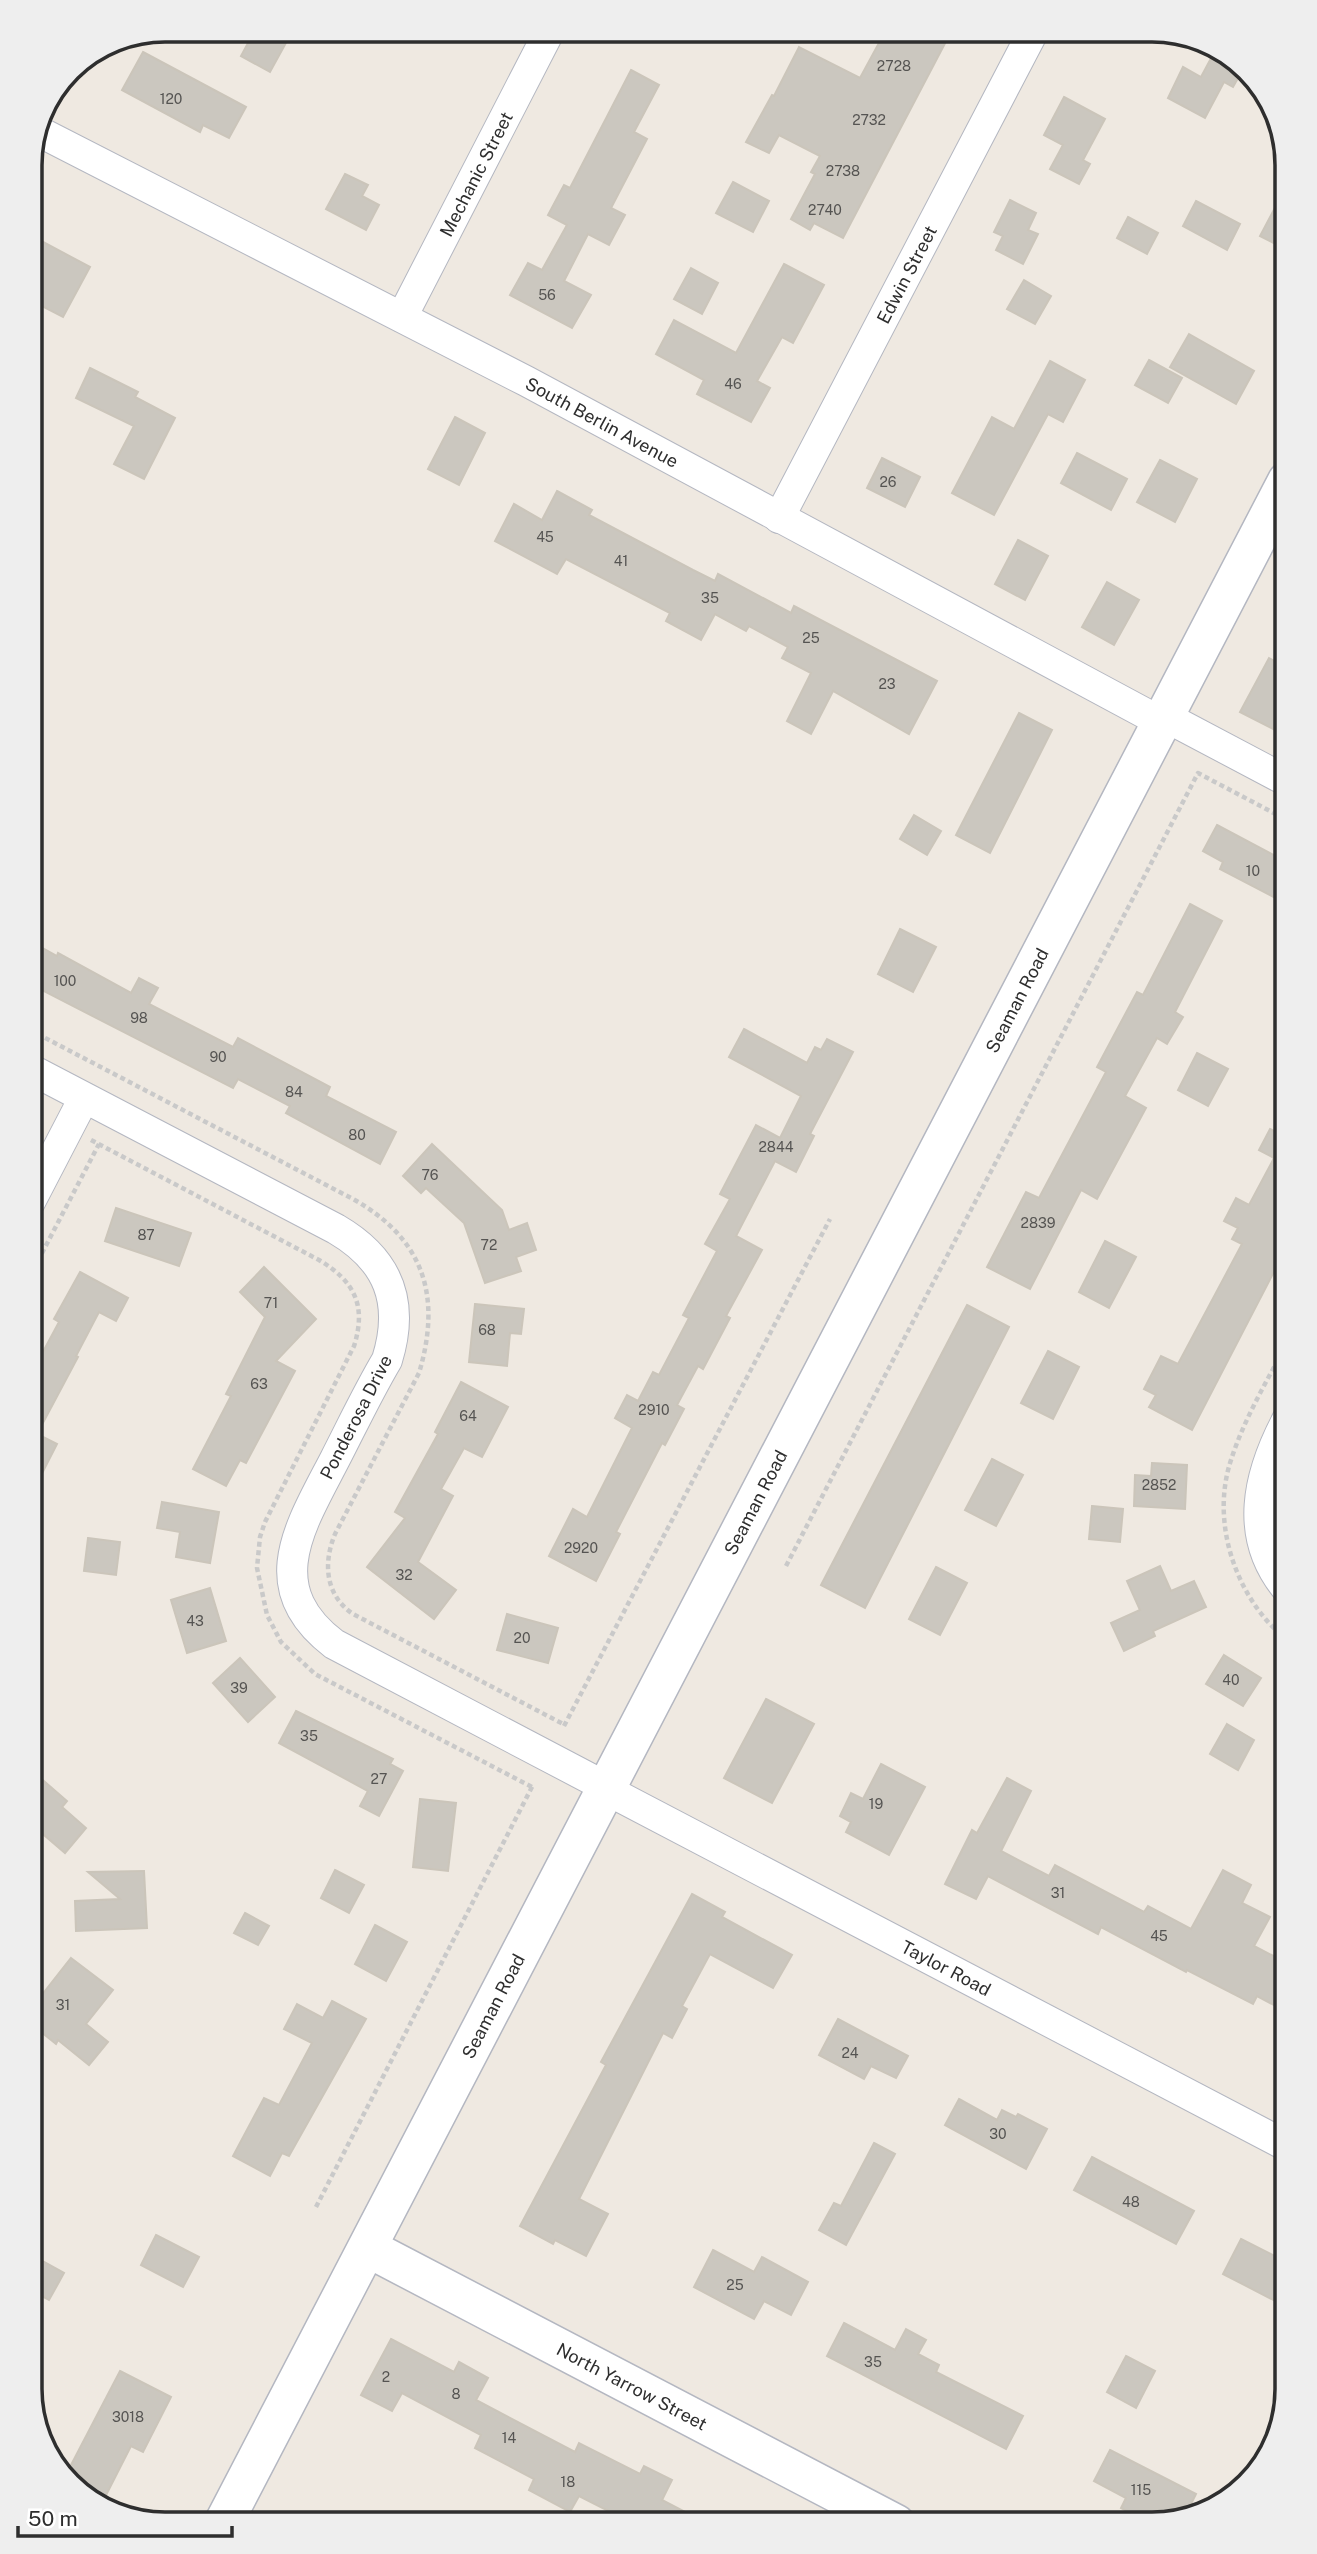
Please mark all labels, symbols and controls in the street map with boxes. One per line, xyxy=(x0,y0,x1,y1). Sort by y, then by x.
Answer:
house number: 2728 xyxy=(877,58,911,74)
house number: 120 xyxy=(160,91,182,107)
street label: Mechanic Street xyxy=(435,108,517,240)
house number: 2732 xyxy=(852,112,886,128)
house number: 2738 xyxy=(826,163,860,179)
house number: 2740 xyxy=(808,202,842,218)
street label: Edwin Street xyxy=(872,222,941,327)
house number: 56 xyxy=(538,287,556,303)
street label: South Berlin Avenue xyxy=(522,372,682,471)
house number: 46 xyxy=(724,376,742,392)
house number: 26 xyxy=(879,474,897,490)
house number: 45 xyxy=(536,529,554,545)
house number: 41 xyxy=(614,553,628,569)
house number: 35 xyxy=(701,590,719,606)
house number: 25 xyxy=(802,630,820,646)
house number: 23 xyxy=(878,676,896,692)
house number: 10 xyxy=(1246,863,1260,879)
street label: Seaman Road xyxy=(981,944,1052,1056)
house number: 100 xyxy=(54,973,76,989)
house number: 98 xyxy=(130,1010,148,1026)
house number: 90 xyxy=(209,1049,227,1065)
house number: 84 xyxy=(285,1084,303,1100)
house number: 80 xyxy=(348,1127,366,1143)
house number: 2844 xyxy=(759,1139,794,1155)
house number: 76 xyxy=(422,1167,439,1183)
house number: 2839 xyxy=(1021,1215,1056,1231)
house number: 87 xyxy=(137,1227,155,1243)
house number: 72 xyxy=(481,1237,497,1253)
house number: 71 xyxy=(264,1295,278,1311)
house number: 68 xyxy=(478,1322,496,1338)
street label: Ponderosa Drive xyxy=(316,1351,396,1483)
house number: 63 xyxy=(250,1376,268,1392)
house number: 2910 xyxy=(638,1402,670,1418)
house number: 64 xyxy=(459,1408,477,1424)
street label: Seaman Road xyxy=(719,1446,791,1558)
house number: 2852 xyxy=(1142,1477,1176,1493)
house number: 2920 xyxy=(564,1540,598,1556)
house number: 32 xyxy=(395,1567,413,1583)
house number: 43 xyxy=(186,1613,204,1629)
house number: 20 xyxy=(514,1630,530,1646)
house number: 40 xyxy=(1222,1672,1240,1688)
house number: 39 xyxy=(230,1680,248,1696)
house number: 35 xyxy=(300,1728,318,1744)
house number: 27 xyxy=(371,1771,387,1787)
house number: 19 xyxy=(869,1796,883,1812)
house number: 31 xyxy=(1051,1885,1065,1901)
house number: 45 xyxy=(1150,1928,1168,1944)
street label: Taylor Road xyxy=(898,1936,995,2000)
street label: Seaman Road xyxy=(457,1950,529,2062)
house number: 31 xyxy=(56,1997,70,2013)
house number: 24 xyxy=(841,2045,859,2061)
house number: 30 xyxy=(989,2126,1007,2142)
house number: 48 xyxy=(1122,2194,1140,2210)
house number: 25 xyxy=(726,2277,744,2293)
street label: North Yarrow Street xyxy=(553,2338,711,2434)
house number: 35 xyxy=(864,2354,882,2370)
house number: 2 xyxy=(382,2369,390,2385)
house number: 8 xyxy=(451,2386,461,2402)
house number: 3018 xyxy=(112,2409,144,2425)
house number: 14 xyxy=(502,2430,516,2446)
house number: 18 xyxy=(561,2474,575,2490)
house number: 115 xyxy=(1131,2482,1151,2498)
scale bar xyxy=(18,2494,231,2538)
text: 50 m xyxy=(28,2506,78,2531)

